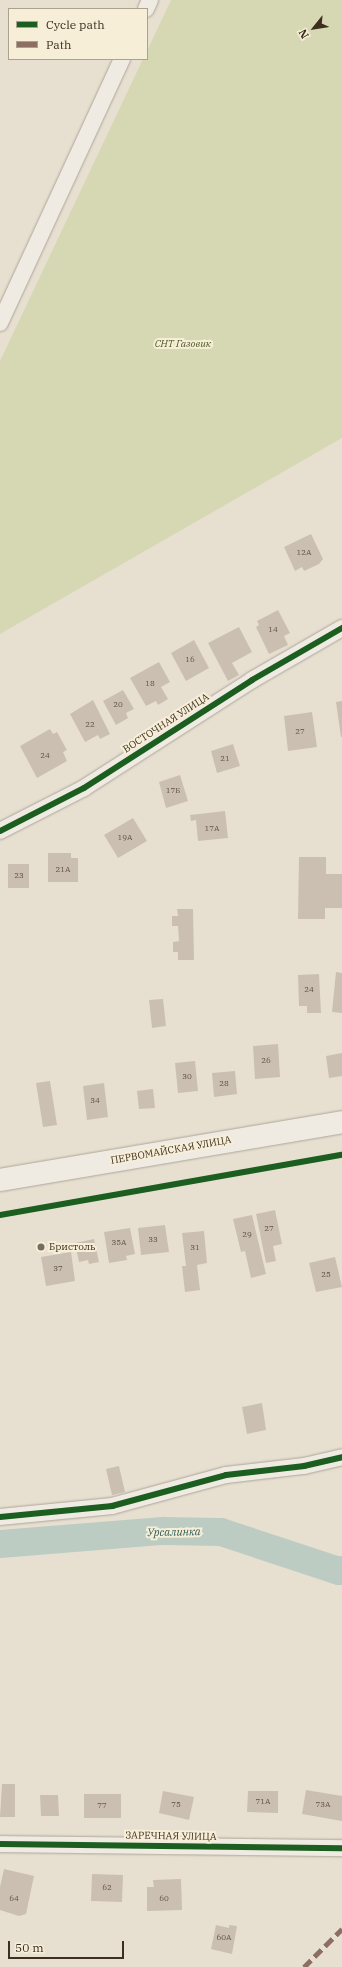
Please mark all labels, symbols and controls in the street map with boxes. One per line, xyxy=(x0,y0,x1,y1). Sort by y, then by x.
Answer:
legend xyxy=(8,8,148,60)
north arrow xyxy=(294,8,334,48)
text: Cycle path xyxy=(46,17,105,32)
text: N xyxy=(295,27,312,41)
text: Path xyxy=(46,37,71,52)
park label: СНТ Газовик xyxy=(155,338,211,350)
house number: 12А xyxy=(296,548,312,558)
house number: 14 xyxy=(268,625,278,635)
house number: 16 xyxy=(185,655,195,665)
house number: 18 xyxy=(145,679,155,689)
street label: ВОСТОЧНАЯ УЛИЦА xyxy=(121,691,211,755)
house number: 20 xyxy=(113,700,123,710)
house number: 22 xyxy=(85,720,95,730)
house number: 27 xyxy=(295,727,305,737)
house number: 24 xyxy=(40,751,50,761)
house number: 21 xyxy=(220,754,230,764)
house number: 17Б xyxy=(166,786,180,796)
house number: 17А xyxy=(204,824,220,834)
house number: 19А xyxy=(117,833,133,843)
house number: 21А xyxy=(55,865,71,875)
house number: 23 xyxy=(14,871,24,881)
house number: 24 xyxy=(304,985,314,995)
house number: 26 xyxy=(261,1056,271,1066)
house number: 30 xyxy=(182,1072,192,1082)
house number: 28 xyxy=(219,1079,229,1089)
house number: 34 xyxy=(90,1096,100,1106)
street label: ПЕРВОМАЙСКАЯ УЛИЦА xyxy=(110,1133,232,1167)
house number: 27 xyxy=(264,1224,274,1234)
house number: 29 xyxy=(242,1230,252,1240)
house number: 33 xyxy=(148,1235,158,1245)
house number: 35А xyxy=(111,1238,127,1248)
place label: Бристоль xyxy=(49,1241,95,1253)
marker: Бристоль xyxy=(36,1242,46,1252)
house number: 31 xyxy=(190,1243,200,1253)
house number: 37 xyxy=(53,1264,63,1274)
house number: 25 xyxy=(321,1270,331,1280)
water label: Урсалинка xyxy=(147,1525,201,1539)
house number: 71А xyxy=(255,1797,271,1807)
house number: 75 xyxy=(171,1800,181,1810)
house number: 73А xyxy=(315,1800,331,1810)
house number: 77 xyxy=(97,1801,107,1811)
street label: ЗАРЕЧНАЯ УЛИЦА xyxy=(125,1829,217,1843)
house number: 62 xyxy=(102,1883,112,1893)
house number: 64 xyxy=(9,1894,19,1904)
house number: 60 xyxy=(159,1894,169,1904)
scale bar xyxy=(10,1933,126,1959)
house number: 60А xyxy=(216,1933,232,1943)
text: 50 m xyxy=(15,1940,44,1955)

